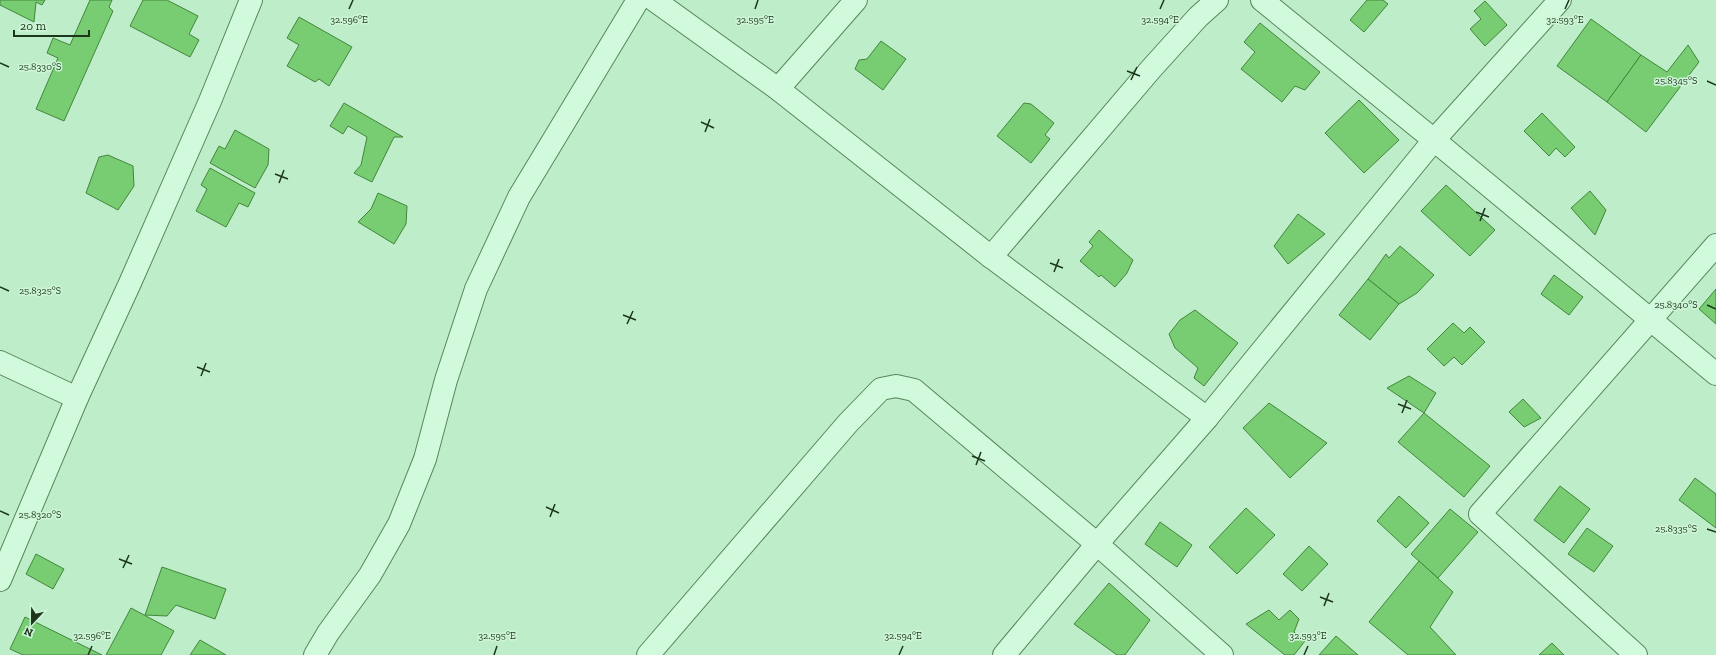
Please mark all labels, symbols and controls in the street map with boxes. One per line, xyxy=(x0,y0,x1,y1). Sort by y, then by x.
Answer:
scale bar xyxy=(14,12,89,38)
text: 32.596°E xyxy=(330,14,368,26)
text: 32.595°E xyxy=(736,14,774,26)
text: 32.594°E xyxy=(1141,14,1179,26)
text: 32.593°E xyxy=(1546,14,1584,26)
text: 20 m xyxy=(20,19,47,33)
text: 25.8330°S xyxy=(19,61,61,73)
text: 25.8345°S xyxy=(1655,75,1697,87)
text: 25.8325°S xyxy=(19,285,61,297)
text: 25.8340°S xyxy=(1654,299,1698,311)
text: 25.8320°S xyxy=(19,509,61,521)
text: 25.8335°S xyxy=(1655,523,1697,535)
north arrow xyxy=(12,603,52,643)
text: N xyxy=(22,624,35,639)
text: 32.596°E xyxy=(73,630,111,642)
text: 32.595°E xyxy=(478,630,516,642)
text: 32.594°E xyxy=(884,630,922,642)
text: 32.593°E xyxy=(1289,630,1327,642)

